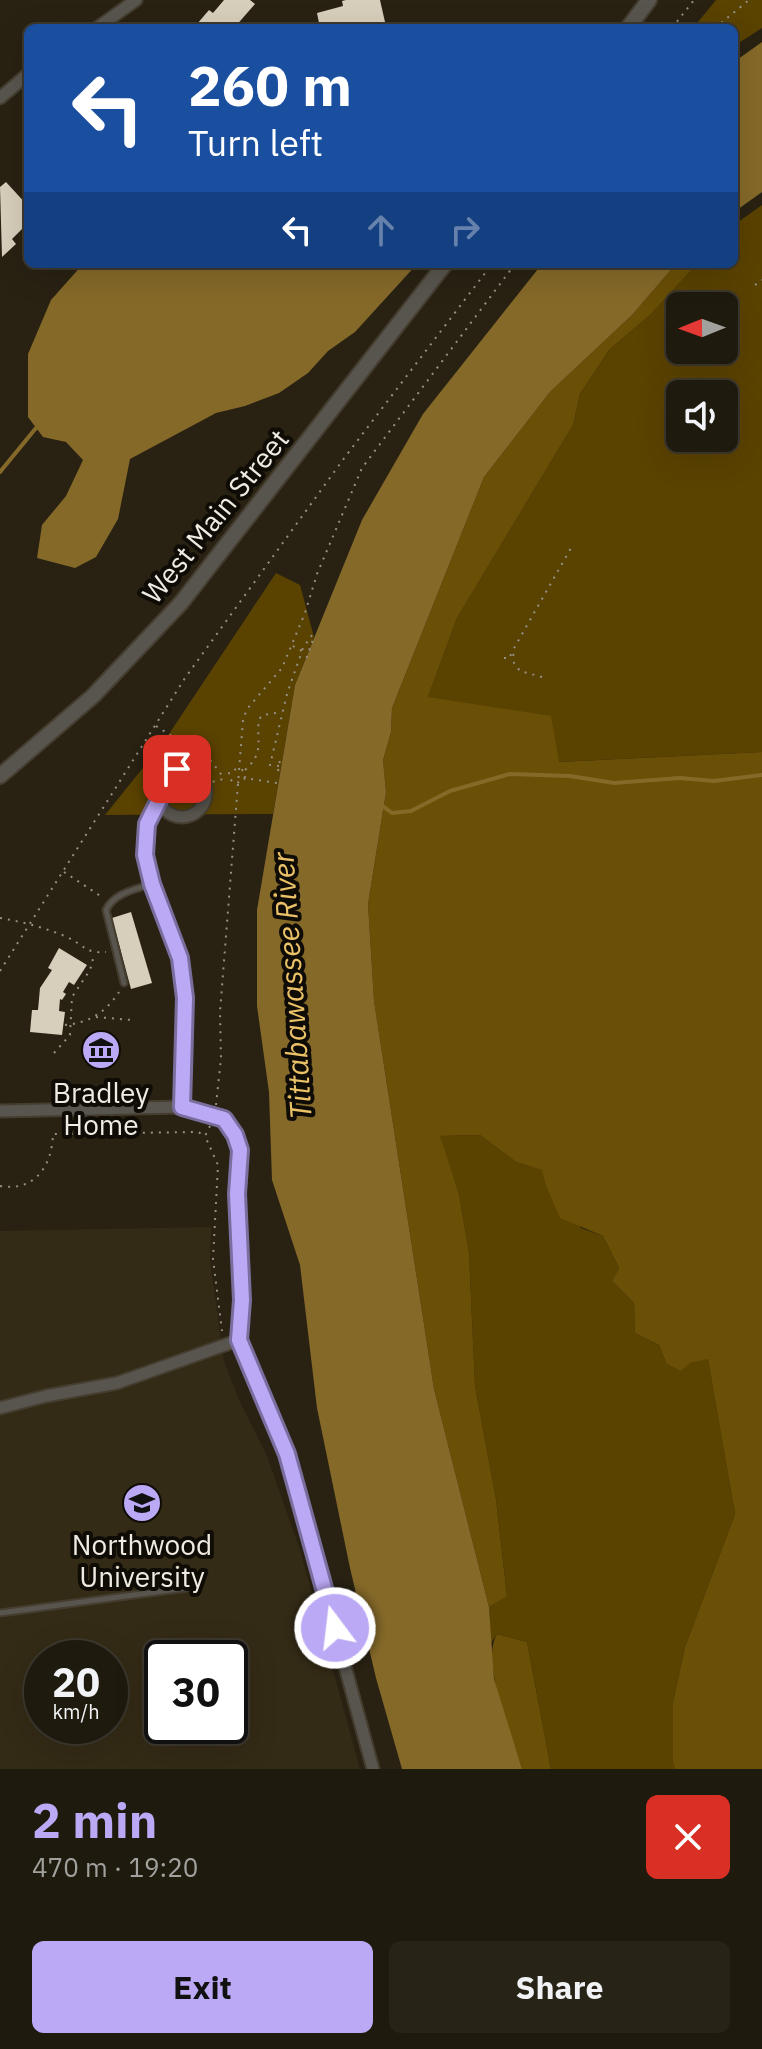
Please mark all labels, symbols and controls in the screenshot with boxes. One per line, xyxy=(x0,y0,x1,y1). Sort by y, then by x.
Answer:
text: 260 m xyxy=(188,49,352,121)
icon: left xyxy=(56,56,160,160)
text: Turn left xyxy=(188,119,323,166)
icon: left xyxy=(275,208,319,252)
icon: ahead xyxy=(359,208,403,252)
icon: right xyxy=(443,208,487,252)
north arrow xyxy=(666,292,738,364)
map controls xyxy=(666,292,738,452)
button: sound xyxy=(666,380,738,452)
street label: West Main Street xyxy=(133,421,297,611)
pin xyxy=(143,735,211,803)
icon: arrive xyxy=(155,747,199,791)
water label: Tittabawassee River xyxy=(262,850,320,1121)
museum icon: Bradley Home xyxy=(80,1029,122,1071)
place label: Bradley Home xyxy=(53,1074,149,1143)
school or university icon: Northwood University xyxy=(121,1482,163,1524)
place label: Northwood University xyxy=(72,1526,212,1595)
position arrow xyxy=(293,1586,377,1670)
speed limit sign: 30 xyxy=(144,1640,248,1744)
text: 20 xyxy=(52,1656,100,1708)
text: km/h xyxy=(52,1698,100,1725)
text: 2 min xyxy=(32,1789,157,1851)
button: close xyxy=(646,1795,730,1879)
text: 470 m · 19:20 xyxy=(32,1850,198,1884)
button: Exit xyxy=(32,1941,373,2033)
button: Share xyxy=(389,1941,730,2033)

